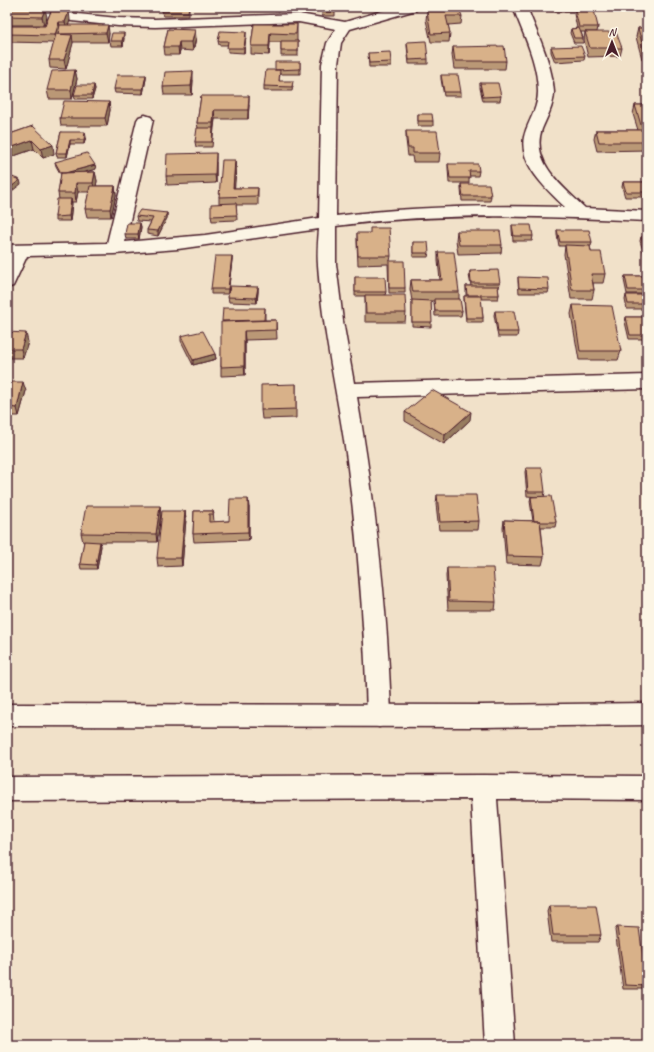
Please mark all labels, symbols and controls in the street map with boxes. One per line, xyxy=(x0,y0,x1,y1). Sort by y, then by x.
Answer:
north arrow xyxy=(592,22,632,62)
text: N xyxy=(609,25,618,39)

